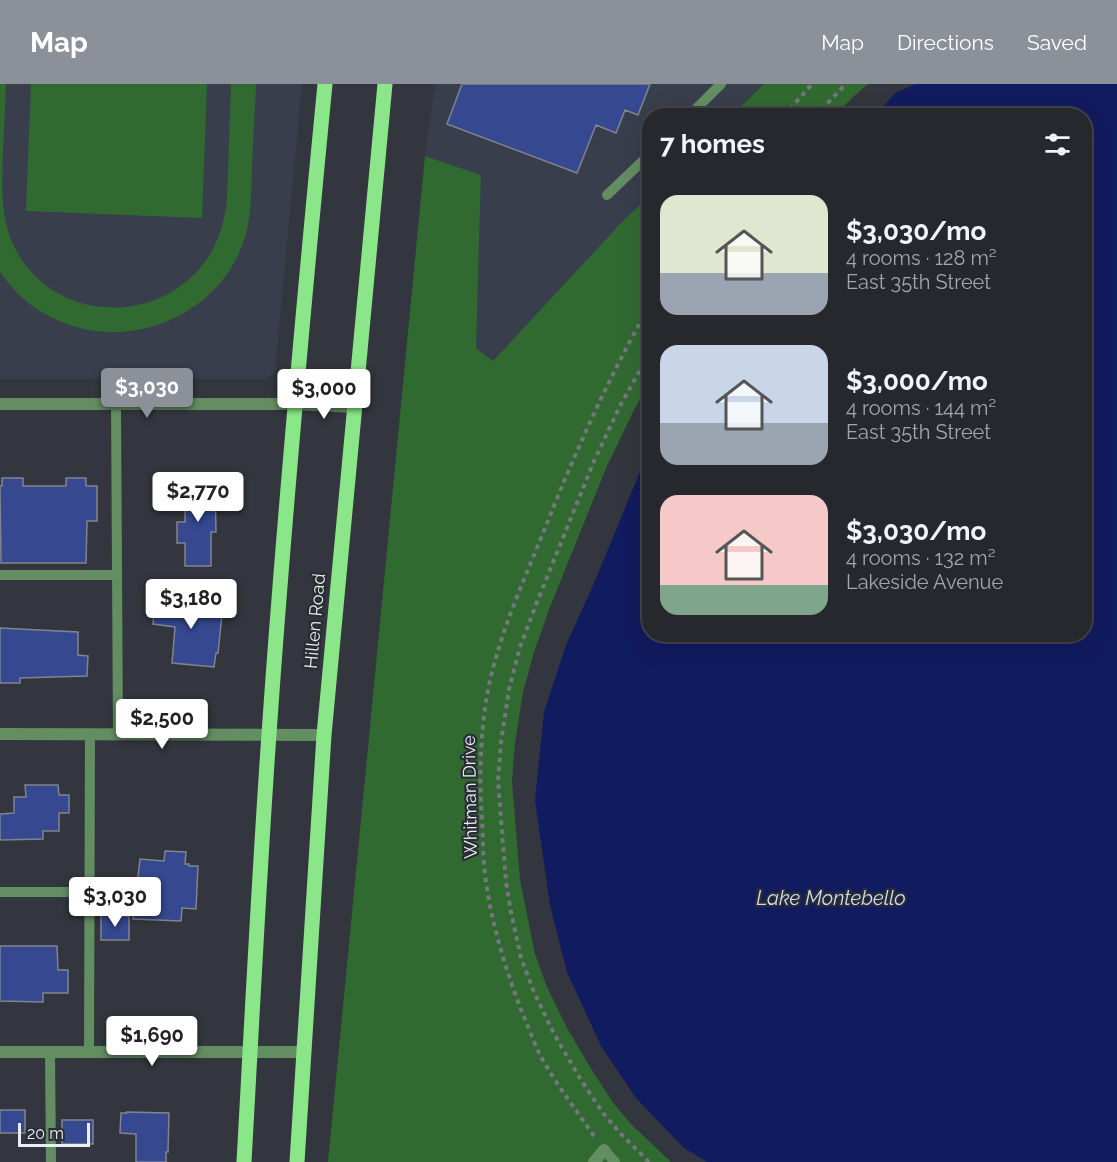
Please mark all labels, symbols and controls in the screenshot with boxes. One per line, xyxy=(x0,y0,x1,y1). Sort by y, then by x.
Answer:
text: Map xyxy=(30,26,88,59)
text: Map xyxy=(821,30,864,55)
text: Directions xyxy=(897,30,994,55)
text: Saved xyxy=(1027,30,1087,55)
icon: filters xyxy=(1041,128,1074,161)
text: 7 homes xyxy=(660,129,765,159)
text: $3,030/mo xyxy=(846,216,986,246)
icon: home xyxy=(708,219,780,291)
text: 4 rooms · 128 m² xyxy=(846,246,997,270)
text: East 35th Street xyxy=(846,270,991,294)
text: $3,000/mo xyxy=(846,366,988,396)
pin: $3,030 xyxy=(98,368,196,419)
pin: $3,000 xyxy=(275,369,373,420)
icon: home xyxy=(708,369,780,441)
text: $3,030 xyxy=(115,375,179,399)
text: $3,000 xyxy=(291,376,357,400)
text: 4 rooms · 144 m² xyxy=(846,396,996,420)
text: East 35th Street xyxy=(846,420,991,444)
pin: $2,770 xyxy=(149,472,247,523)
text: $2,770 xyxy=(166,479,230,503)
text: $3,030/mo xyxy=(846,516,986,546)
icon: home xyxy=(708,519,780,591)
text: 4 rooms · 132 m² xyxy=(846,546,995,570)
text: Lakeside Avenue xyxy=(846,570,1003,594)
street label: Hillen Road xyxy=(300,572,329,670)
pin: $3,180 xyxy=(142,579,240,630)
text: $3,180 xyxy=(160,586,222,610)
pin: $2,500 xyxy=(113,699,211,750)
text: $2,500 xyxy=(130,706,194,730)
street label: Whitman Drive xyxy=(458,735,481,859)
pin: $3,030 xyxy=(66,877,164,928)
text: $3,030 xyxy=(83,884,147,908)
water label: Lake Montebello xyxy=(756,886,906,910)
pin: $1,690 xyxy=(103,1016,201,1067)
text: $1,690 xyxy=(120,1023,184,1047)
scale bar xyxy=(18,1120,90,1148)
text: 20 m xyxy=(27,1124,64,1143)

